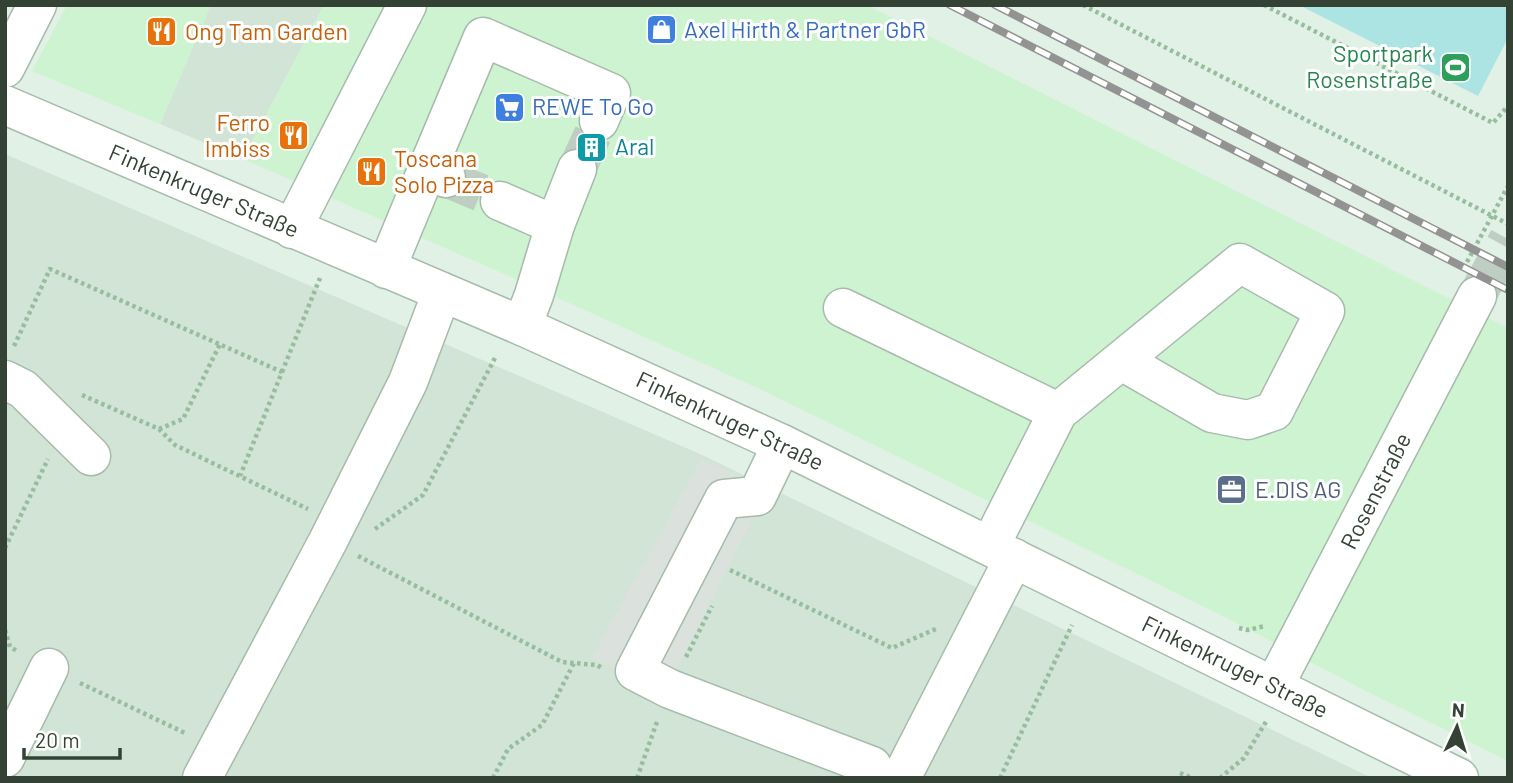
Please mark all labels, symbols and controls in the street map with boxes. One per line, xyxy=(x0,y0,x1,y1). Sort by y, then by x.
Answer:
shop icon: Axel Hirth & Partner GbR xyxy=(644,13,678,47)
restaurant icon: Ong Tam Garden xyxy=(145,15,179,49)
place label: Axel Hirth & Partner GbR xyxy=(684,15,926,43)
place label: Ong Tam Garden xyxy=(185,17,348,45)
place label: Sportpark Rosenstraße xyxy=(1306,39,1433,93)
sports icon: Sportpark Rosenstraße xyxy=(1439,50,1473,84)
supermarket icon: REWE To Go xyxy=(492,90,526,124)
place label: REWE To Go xyxy=(532,92,654,120)
place label: Ferro Imbiss xyxy=(205,108,270,162)
restaurant icon: Ferro Imbiss xyxy=(276,119,310,153)
building icon: Aral xyxy=(575,130,609,164)
place label: Aral xyxy=(615,132,654,160)
street label: Finkenkruger Straße xyxy=(105,137,304,243)
place label: Toscana Solo Pizza xyxy=(394,144,494,198)
restaurant icon: Toscana Solo Pizza xyxy=(354,155,388,189)
street label: Finkenkruger Straße xyxy=(632,364,829,476)
street label: Rosenstraße xyxy=(1334,428,1416,553)
office icon: E.DIS AG xyxy=(1215,473,1249,507)
place label: E.DIS AG xyxy=(1255,475,1341,503)
street label: Finkenkruger Straße xyxy=(1138,609,1333,723)
north arrow xyxy=(1422,692,1492,762)
text: N xyxy=(1451,698,1465,721)
scale bar xyxy=(24,716,121,760)
text: 20 m xyxy=(35,727,80,752)

